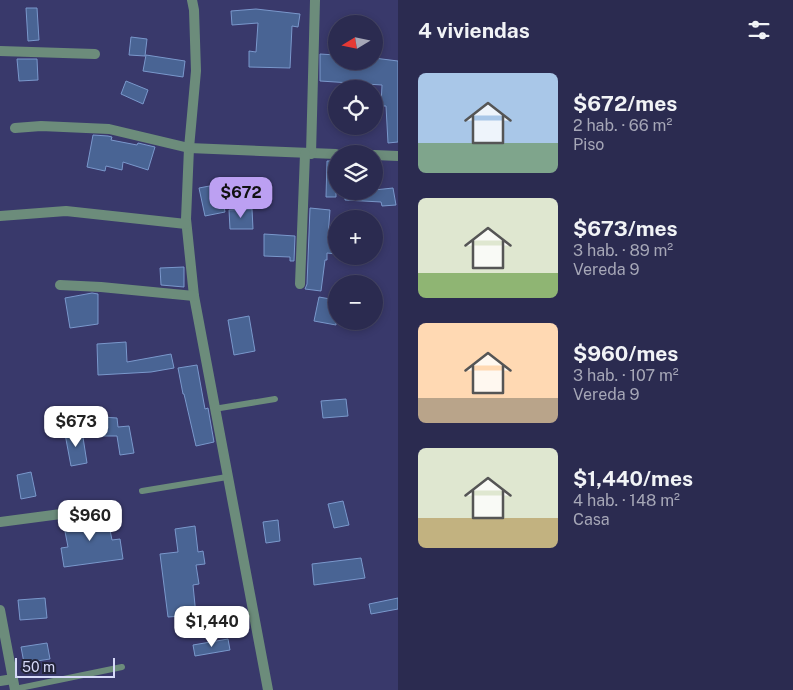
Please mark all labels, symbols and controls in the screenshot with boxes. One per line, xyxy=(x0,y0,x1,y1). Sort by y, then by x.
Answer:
north arrow xyxy=(328,15,382,70)
map controls xyxy=(328,15,383,330)
icon: filters xyxy=(745,16,773,44)
text: 4 viviendas xyxy=(418,18,530,43)
button: locate xyxy=(328,80,383,135)
text: $672/mes xyxy=(573,91,677,116)
icon: home xyxy=(458,93,518,153)
text: 2 hab. · 66 m² xyxy=(573,116,672,135)
text: Piso xyxy=(573,135,604,154)
button: layers xyxy=(328,145,383,200)
pin: $672 xyxy=(211,176,271,219)
text: $672 xyxy=(220,183,262,202)
button: + xyxy=(328,210,383,265)
text: $673/mes xyxy=(573,216,678,241)
icon: home xyxy=(458,218,518,278)
text: 3 hab. · 89 m² xyxy=(573,241,673,260)
text: Vereda 9 xyxy=(573,260,640,279)
button: − xyxy=(328,275,383,330)
text: $960/mes xyxy=(573,341,678,366)
icon: home xyxy=(458,343,518,403)
text: 3 hab. · 107 m² xyxy=(573,366,679,385)
text: Vereda 9 xyxy=(573,385,640,404)
pin: $673 xyxy=(46,406,106,448)
text: $673 xyxy=(55,412,97,431)
text: $1,440/mes xyxy=(573,466,693,491)
icon: home xyxy=(458,468,518,528)
text: 4 hab. · 148 m² xyxy=(573,491,680,510)
pin: $960 xyxy=(60,500,120,542)
text: $960 xyxy=(69,506,111,525)
text: Casa xyxy=(573,510,610,529)
pin: $1,440 xyxy=(171,606,253,648)
text: $1,440 xyxy=(185,612,239,631)
scale bar xyxy=(15,655,115,678)
text: 50 m xyxy=(22,659,55,675)

